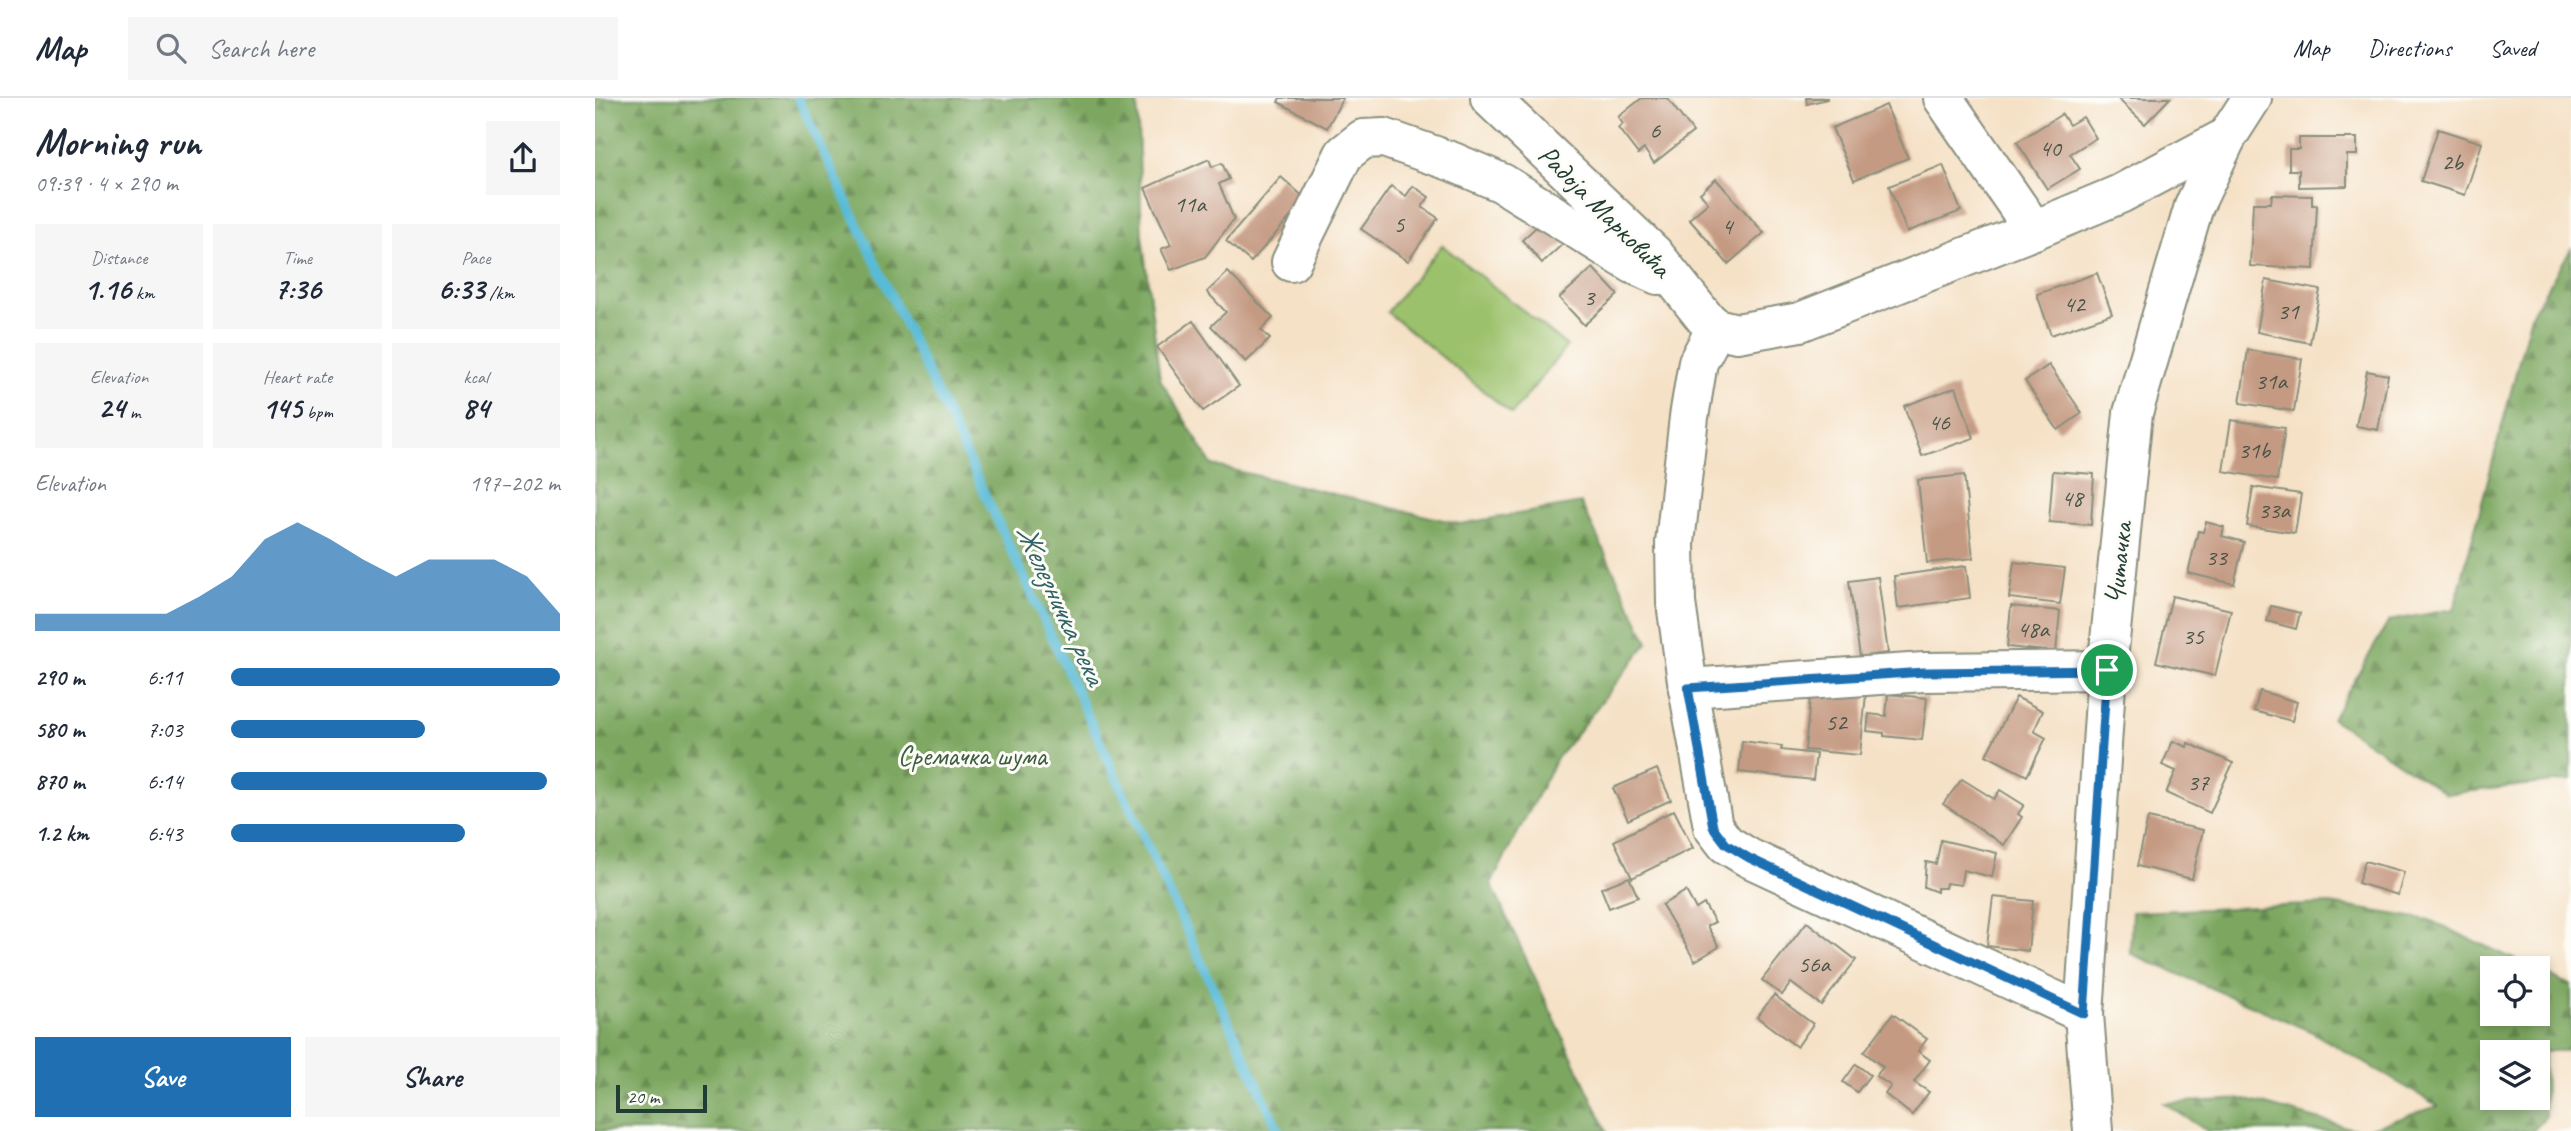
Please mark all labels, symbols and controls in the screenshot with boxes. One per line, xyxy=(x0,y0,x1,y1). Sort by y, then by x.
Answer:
search box xyxy=(128,17,618,80)
text: Map xyxy=(35,27,86,69)
icon: search xyxy=(152,29,190,67)
text: Search here xyxy=(208,32,314,65)
text: Map xyxy=(2293,33,2330,63)
text: Directions xyxy=(2368,33,2451,63)
text: Saved xyxy=(2489,33,2536,63)
house number: 6 xyxy=(1650,115,1662,145)
text: Morning run xyxy=(35,119,201,166)
button: share xyxy=(486,121,560,195)
house number: 40 xyxy=(2039,133,2063,163)
street label: Радоја Марковића xyxy=(1531,137,1680,286)
house number: 2b xyxy=(2441,147,2464,177)
text: 09:39 · 4 × 290 m xyxy=(35,169,178,198)
house number: 11a xyxy=(1174,189,1208,219)
house number: 5 xyxy=(1394,209,1406,239)
house number: 4 xyxy=(1722,211,1735,241)
text: Distance xyxy=(91,246,148,270)
text: Time xyxy=(283,246,312,270)
text: Pace xyxy=(461,246,490,270)
text: 1.16 xyxy=(84,270,131,308)
text: 7:36 xyxy=(274,270,321,308)
text: 6:33 xyxy=(438,270,485,308)
text: km xyxy=(131,281,154,305)
text: /km xyxy=(485,281,514,305)
house number: 3 xyxy=(1584,282,1597,312)
house number: 42 xyxy=(2063,289,2087,319)
house number: 31 xyxy=(2277,296,2300,326)
text: Elevation xyxy=(90,365,148,389)
text: Heart rate xyxy=(263,365,332,389)
text: kcal xyxy=(463,365,488,389)
house number: 31a xyxy=(2255,366,2289,396)
text: 24 xyxy=(98,389,125,427)
text: 145 xyxy=(262,389,302,427)
text: 84 xyxy=(462,389,489,427)
text: m xyxy=(125,400,140,424)
text: bpm xyxy=(302,400,333,424)
house number: 46 xyxy=(1928,407,1951,437)
house number: 31b xyxy=(2238,435,2272,465)
text: Elevation xyxy=(35,469,106,498)
text: 197–202 m xyxy=(469,469,560,498)
house number: 48 xyxy=(2061,483,2085,513)
house number: 33a xyxy=(2258,495,2292,525)
water label: Железничка река xyxy=(1007,518,1116,694)
street label: Читачка xyxy=(2096,518,2140,606)
house number: 33 xyxy=(2205,542,2229,572)
house number: 48a xyxy=(2017,614,2051,644)
house number: 35 xyxy=(2182,621,2205,651)
pin xyxy=(2077,640,2137,700)
icon: arrive xyxy=(2088,651,2126,689)
text: 290 m xyxy=(35,663,84,692)
text: 6:11 xyxy=(147,663,183,692)
house number: 52 xyxy=(1825,707,1849,737)
text: 580 m xyxy=(35,715,84,744)
text: 7:03 xyxy=(147,715,183,744)
park label: Сремачка шума xyxy=(898,738,1048,773)
text: 870 m xyxy=(35,767,85,796)
text: 6:14 xyxy=(147,767,183,796)
house number: 37 xyxy=(2187,767,2210,797)
text: 1.2 km xyxy=(35,819,89,848)
text: 6:43 xyxy=(147,819,183,848)
house number: 56a xyxy=(1798,949,1832,979)
map controls xyxy=(2480,956,2550,1110)
button: locate xyxy=(2480,956,2550,1026)
button: Save xyxy=(35,1037,291,1117)
button: Share xyxy=(305,1037,560,1117)
button: layers xyxy=(2480,1040,2550,1110)
scale bar xyxy=(616,1082,707,1114)
text: 20 m xyxy=(627,1085,659,1109)

